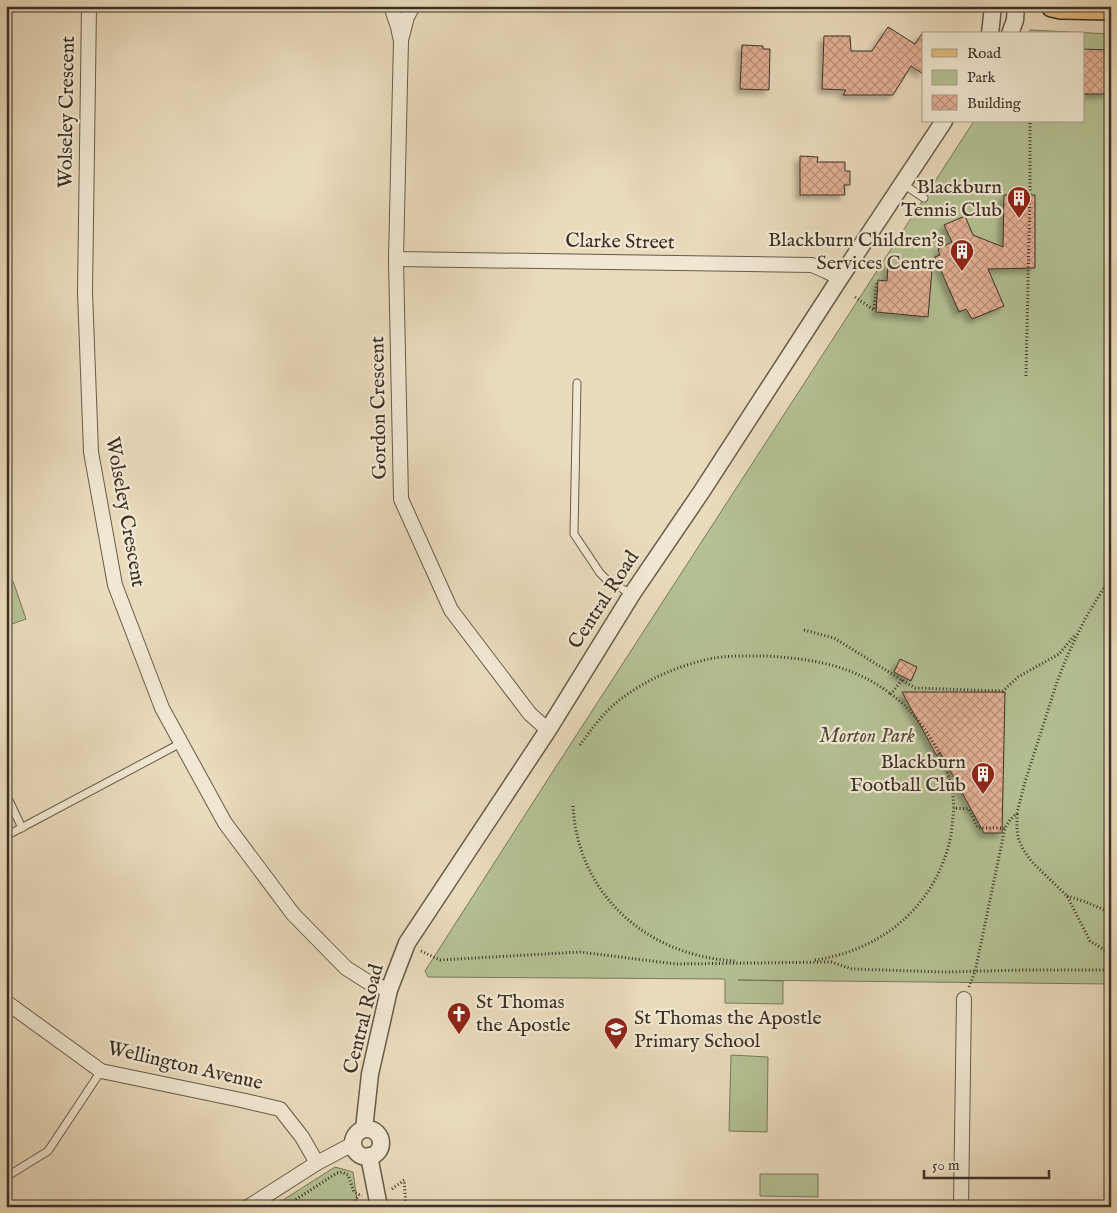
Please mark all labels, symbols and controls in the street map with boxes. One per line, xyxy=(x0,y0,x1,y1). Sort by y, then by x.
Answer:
legend xyxy=(922,32,1084,122)
street label: Wolseley Crescent xyxy=(53,36,81,188)
text: Road xyxy=(967,44,1002,63)
text: Park xyxy=(967,68,997,87)
text: Building xyxy=(967,94,1022,113)
place label: Blackburn Tennis Club xyxy=(901,175,1002,223)
building icon: Blackburn Tennis Club xyxy=(1006,185,1032,219)
place label: Blackburn Children's Services Centre xyxy=(768,228,944,276)
street label: Clarke Street xyxy=(565,229,675,255)
building icon: Blackburn Children's Services Centre xyxy=(949,238,975,272)
street label: Gordon Crescent xyxy=(365,336,393,480)
street label: Wolseley Crescent xyxy=(99,435,151,589)
street label: Central Road xyxy=(563,546,645,654)
park label: Morton Park xyxy=(819,724,915,749)
place label: Blackburn Football Club xyxy=(850,750,966,798)
building icon: Blackburn Football Club xyxy=(970,761,996,795)
street label: Central Road xyxy=(338,961,390,1076)
place label: St Thomas the Apostle xyxy=(476,990,571,1038)
church icon: St Thomas the Apostle xyxy=(446,1001,472,1035)
place label: St Thomas the Apostle Primary School xyxy=(634,1006,822,1054)
school or university icon: St Thomas the Apostle Primary School xyxy=(603,1016,629,1050)
street label: Wellington Avenue xyxy=(105,1036,265,1096)
scale bar xyxy=(924,1148,1050,1180)
text: 50 m xyxy=(932,1156,960,1175)

